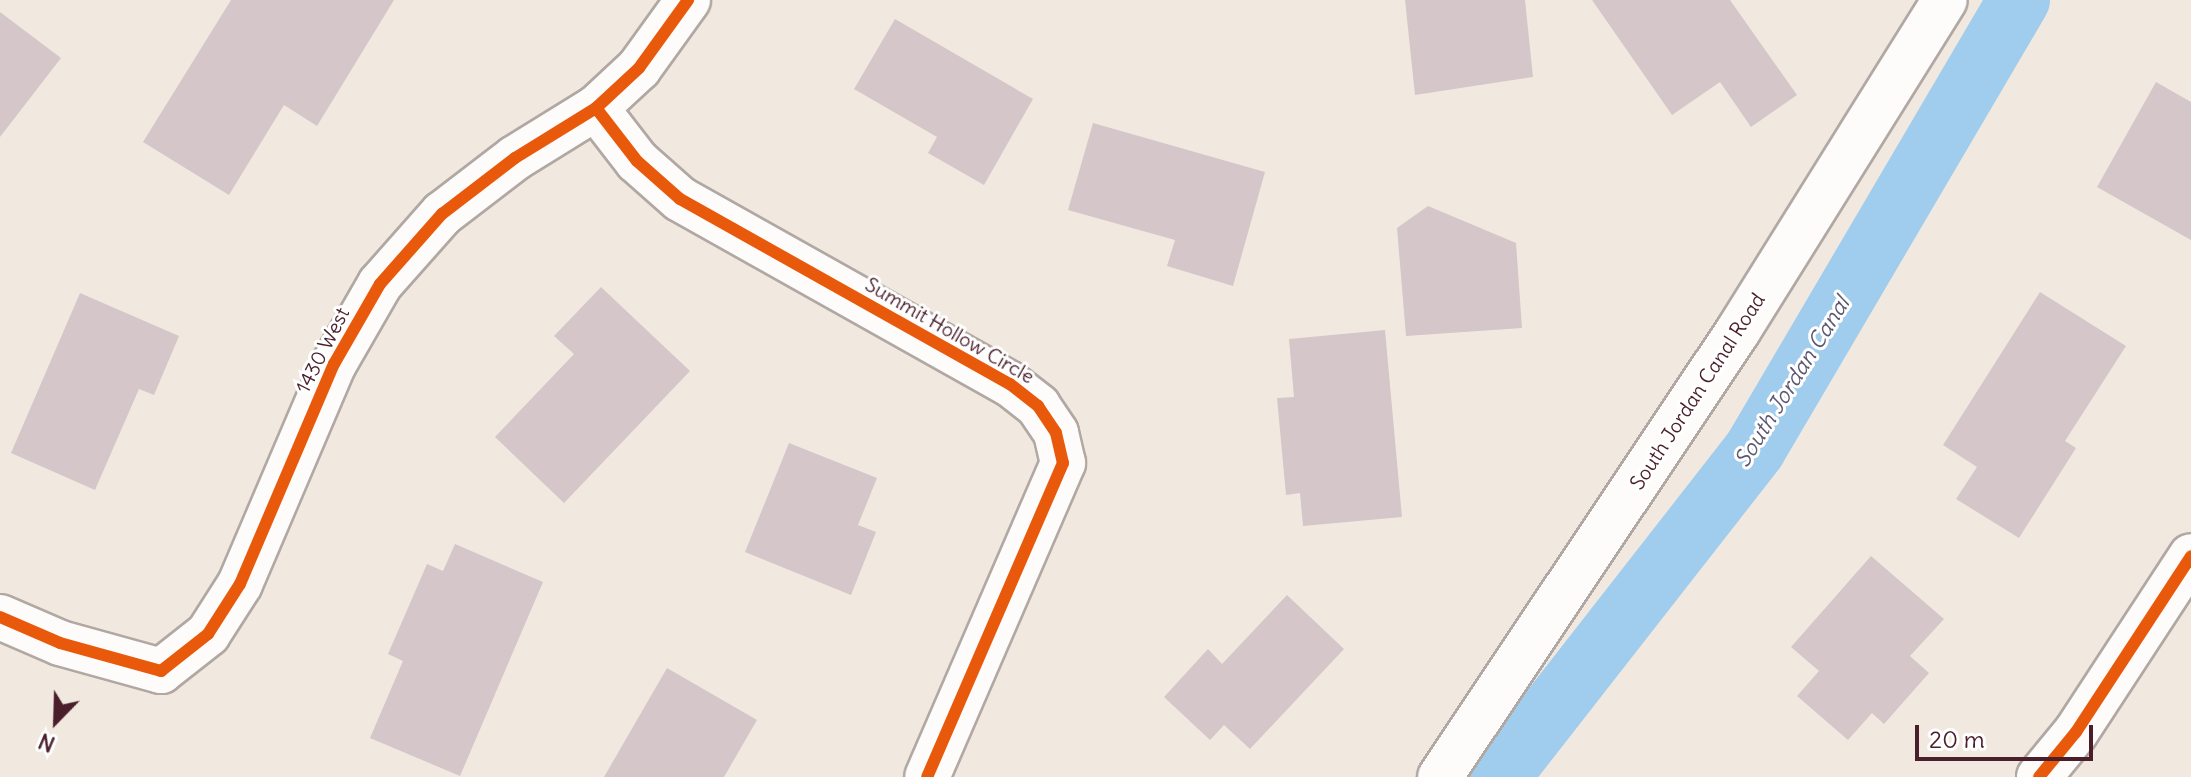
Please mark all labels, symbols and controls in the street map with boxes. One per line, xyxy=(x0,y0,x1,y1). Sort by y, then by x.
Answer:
street label: Summit Hollow Circle xyxy=(861,272,1039,388)
street label: South Jordan Canal Road xyxy=(1624,288,1770,494)
water label: South Jordan Canal xyxy=(1729,292,1855,472)
street label: 1430 West xyxy=(290,303,354,397)
north arrow xyxy=(16,681,96,761)
scale bar xyxy=(1919,709,2097,759)
text: 20 m xyxy=(1929,724,1985,754)
text: N xyxy=(34,727,59,759)

